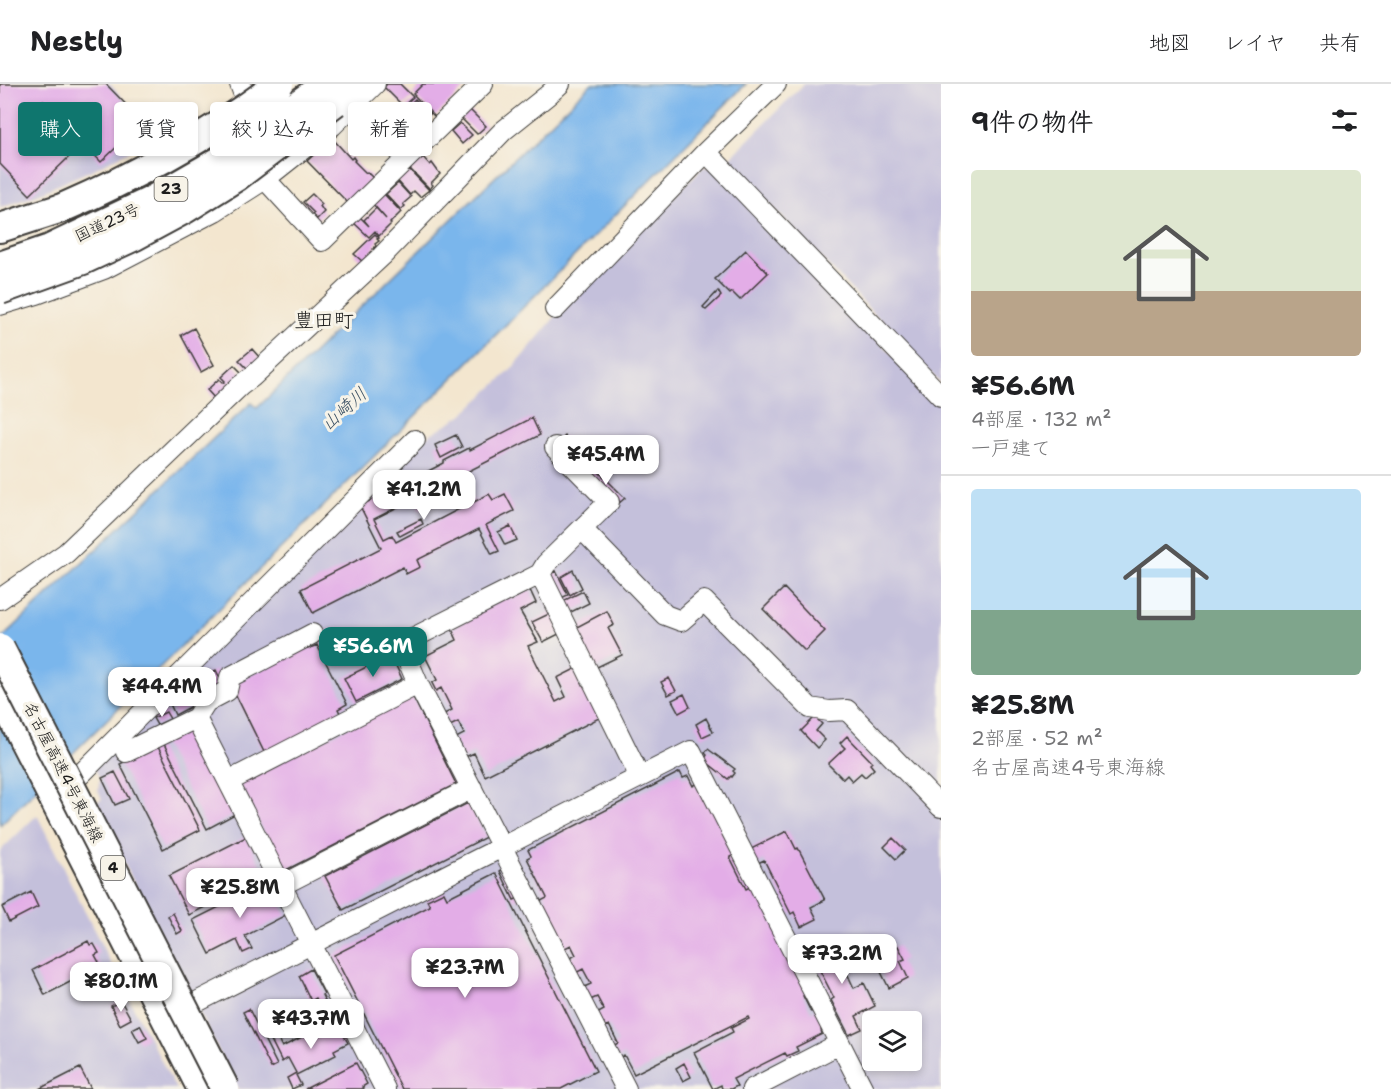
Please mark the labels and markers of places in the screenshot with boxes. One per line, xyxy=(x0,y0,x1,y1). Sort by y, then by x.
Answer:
pin: ¥45.4M xyxy=(557,435,655,486)
pin: ¥41.2M xyxy=(375,470,473,521)
pin: ¥56.6M xyxy=(324,627,422,678)
pin: ¥44.4M xyxy=(113,667,211,718)
pin: ¥25.8M xyxy=(191,868,289,919)
pin: ¥73.2M xyxy=(793,934,891,985)
pin: ¥23.7M xyxy=(416,948,514,999)
pin: ¥80.1M xyxy=(72,962,170,1013)
pin: ¥43.7M xyxy=(262,999,360,1050)

